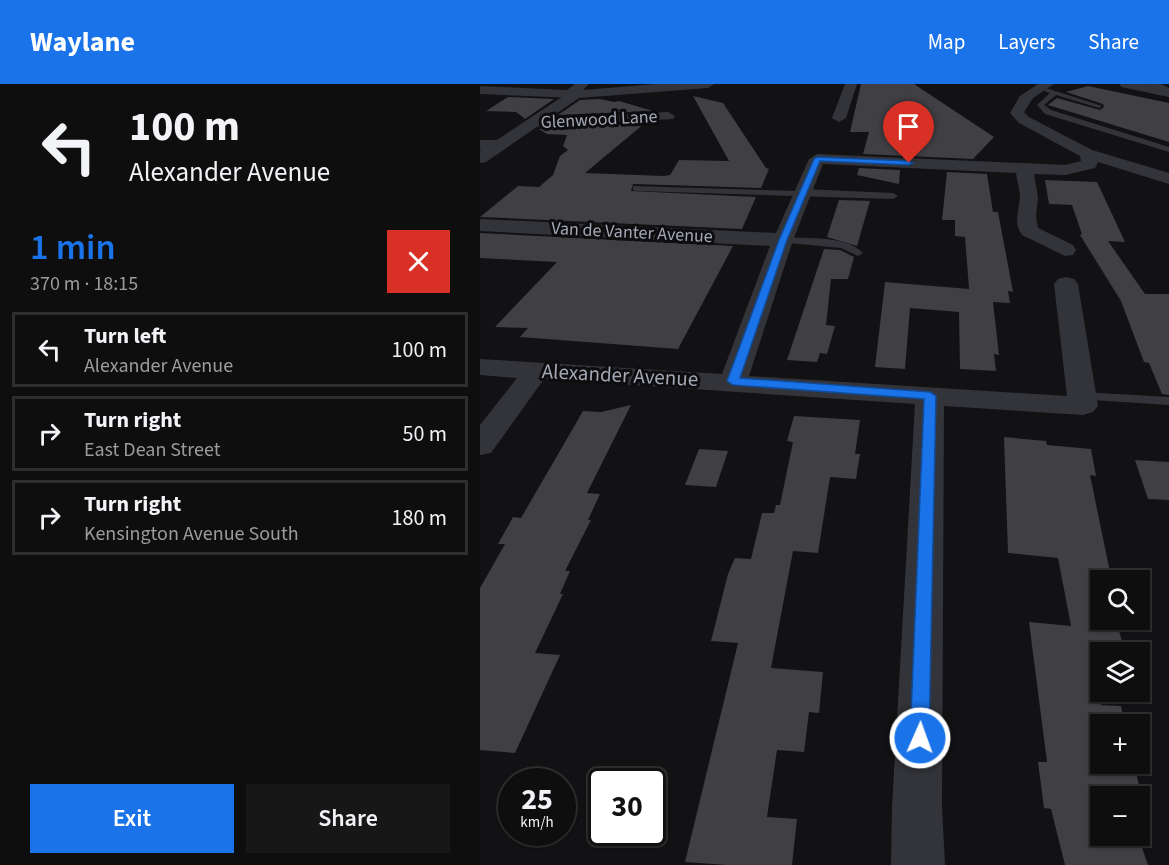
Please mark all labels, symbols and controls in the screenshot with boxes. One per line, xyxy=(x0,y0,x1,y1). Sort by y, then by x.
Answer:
text: Waylane xyxy=(30,22,135,62)
text: Map xyxy=(928,27,965,57)
text: Layers xyxy=(998,27,1055,57)
text: Share xyxy=(1088,27,1139,57)
text: 100 m xyxy=(129,97,240,157)
pin xyxy=(883,101,934,163)
street label: Glenwood Lane xyxy=(540,104,658,135)
icon: left xyxy=(30,108,108,186)
icon: arrive xyxy=(892,110,925,143)
text: Alexander Avenue xyxy=(129,153,330,192)
street label: Van de Vanter Avenue xyxy=(551,216,713,249)
text: 1 min xyxy=(30,222,116,273)
button: close xyxy=(387,230,450,293)
text: 370 m · 18:15 xyxy=(30,270,138,298)
text: Turn left xyxy=(84,320,166,352)
icon: left xyxy=(33,333,66,366)
text: 100 m xyxy=(392,334,447,366)
text: Alexander Avenue xyxy=(84,352,233,380)
street label: Alexander Avenue xyxy=(541,356,699,394)
text: Turn right xyxy=(84,404,181,436)
icon: right xyxy=(33,417,66,450)
text: 50 m xyxy=(402,418,447,450)
text: East Dean Street xyxy=(84,436,220,464)
text: Turn right xyxy=(84,488,181,520)
icon: right xyxy=(33,501,66,534)
text: 180 m xyxy=(392,502,447,534)
text: Kensington Avenue South xyxy=(84,520,299,548)
map controls xyxy=(1090,570,1150,846)
button: search xyxy=(1090,570,1150,630)
button: layers xyxy=(1090,642,1150,702)
position arrow xyxy=(888,706,952,770)
button: + xyxy=(1090,714,1150,774)
speed limit sign: 30 xyxy=(588,768,666,846)
text: 25 xyxy=(521,778,553,821)
button: Exit xyxy=(30,784,234,853)
button: Share xyxy=(246,784,450,853)
button: − xyxy=(1090,786,1150,846)
text: km/h xyxy=(520,812,554,833)

